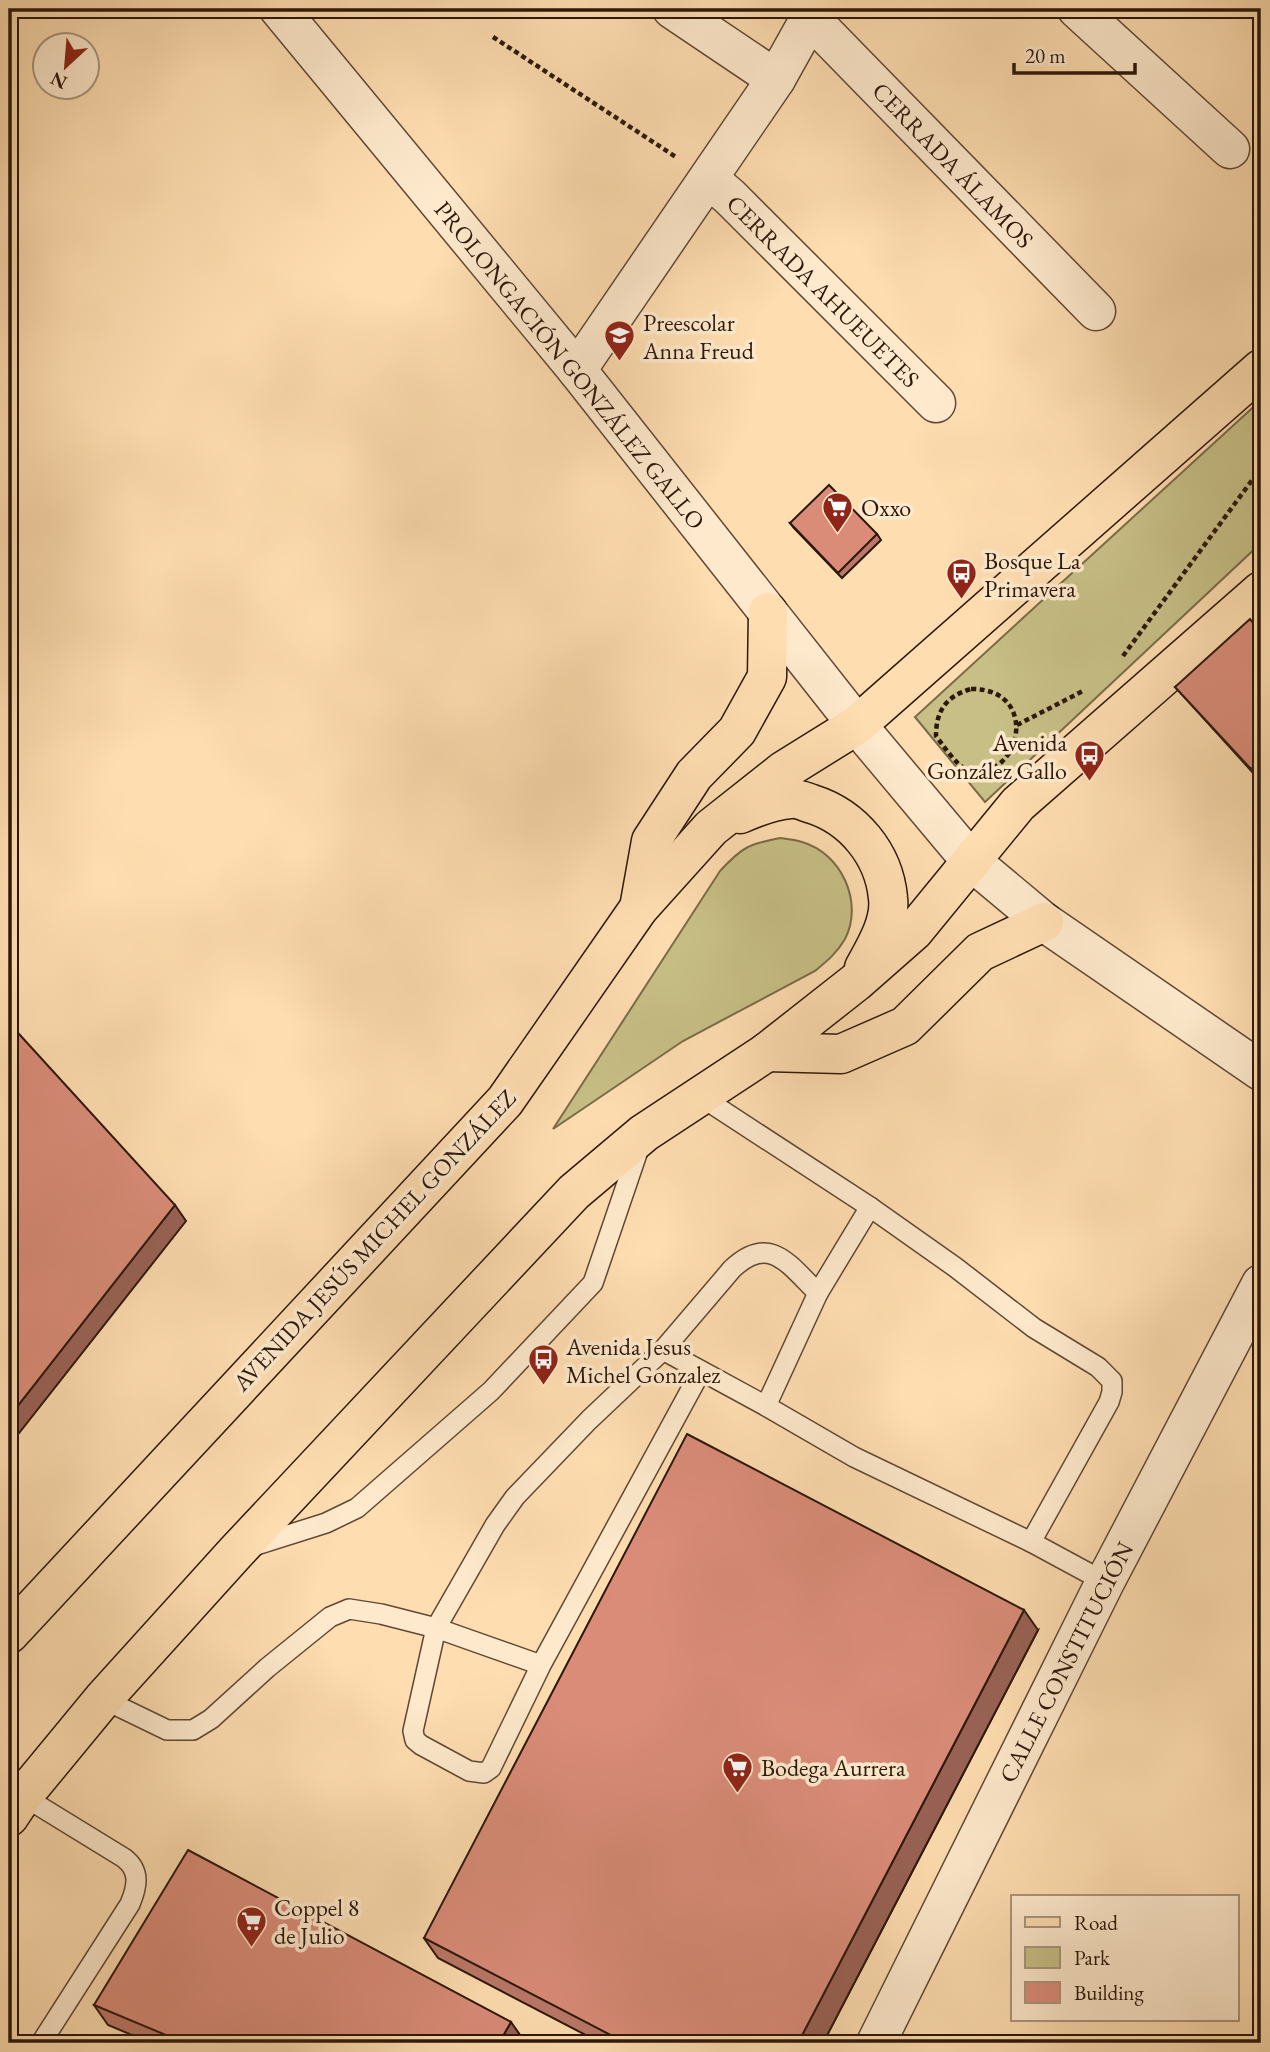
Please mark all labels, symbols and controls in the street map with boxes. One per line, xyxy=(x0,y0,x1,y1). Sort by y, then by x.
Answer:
north arrow xyxy=(32,32,102,102)
scale bar xyxy=(1014,32,1135,76)
text: 20 m xyxy=(1025,42,1066,69)
text: N xyxy=(46,66,71,95)
street label: CERRADA ÁLAMOS xyxy=(866,75,1040,255)
street label: CERRADA AHUEUETES xyxy=(720,188,926,394)
street label: PROLONGACIÓN GONZÁLEZ GALLO xyxy=(428,194,712,536)
place label: Preescolar Anna Freud xyxy=(642,307,755,366)
school or university icon: Preescolar Anna Freud xyxy=(603,319,637,363)
supermarket icon: Oxxo xyxy=(821,490,855,534)
place label: Oxxo xyxy=(861,492,911,523)
place label: Bosque La Primavera xyxy=(984,545,1081,604)
bus stop icon: Bosque La Primavera xyxy=(944,557,978,601)
place label: Avenida González Gallo xyxy=(927,727,1067,786)
bus stop icon: Avenida González Gallo xyxy=(1073,739,1107,783)
street label: AVENIDA JESÚS MICHEL GONZÁLEZ xyxy=(225,1082,523,1398)
place label: Avenida Jesus Michel Gonzalez xyxy=(565,1331,720,1390)
bus stop icon: Avenida Jesus Michel Gonzalez xyxy=(526,1343,560,1387)
street label: CALLE CONSTITUCIÓN xyxy=(992,1536,1140,1788)
supermarket icon: Bodega Aurrera xyxy=(721,1750,755,1794)
place label: Bodega Aurrera xyxy=(761,1752,906,1783)
place label: Coppel 8 de Julio xyxy=(274,1892,359,1951)
legend xyxy=(1011,1895,1238,2021)
supermarket icon: Coppel 8 de Julio xyxy=(234,1904,268,1948)
text: Road xyxy=(1074,1909,1118,1936)
text: Park xyxy=(1074,1944,1111,1971)
text: Building xyxy=(1074,1979,1144,2006)

